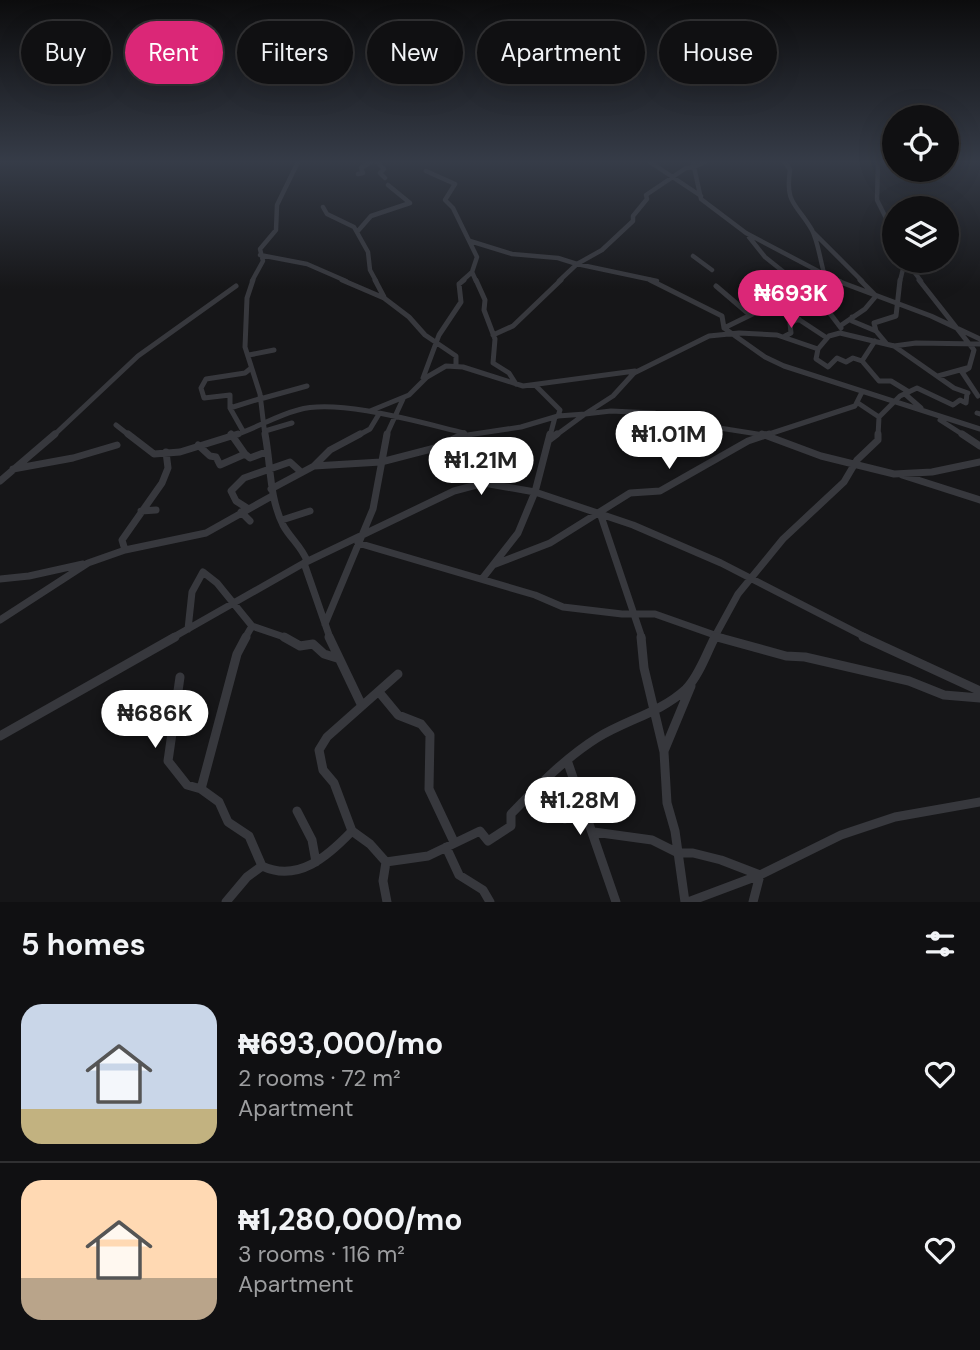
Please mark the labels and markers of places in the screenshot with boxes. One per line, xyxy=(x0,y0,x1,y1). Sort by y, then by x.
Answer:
pin: ₦693K xyxy=(742,270,840,330)
pin: ₦1.01M xyxy=(612,412,726,471)
pin: ₦1.21M xyxy=(424,438,538,497)
pin: ₦686K xyxy=(106,690,204,750)
pin: ₦1.28M xyxy=(523,778,637,837)

